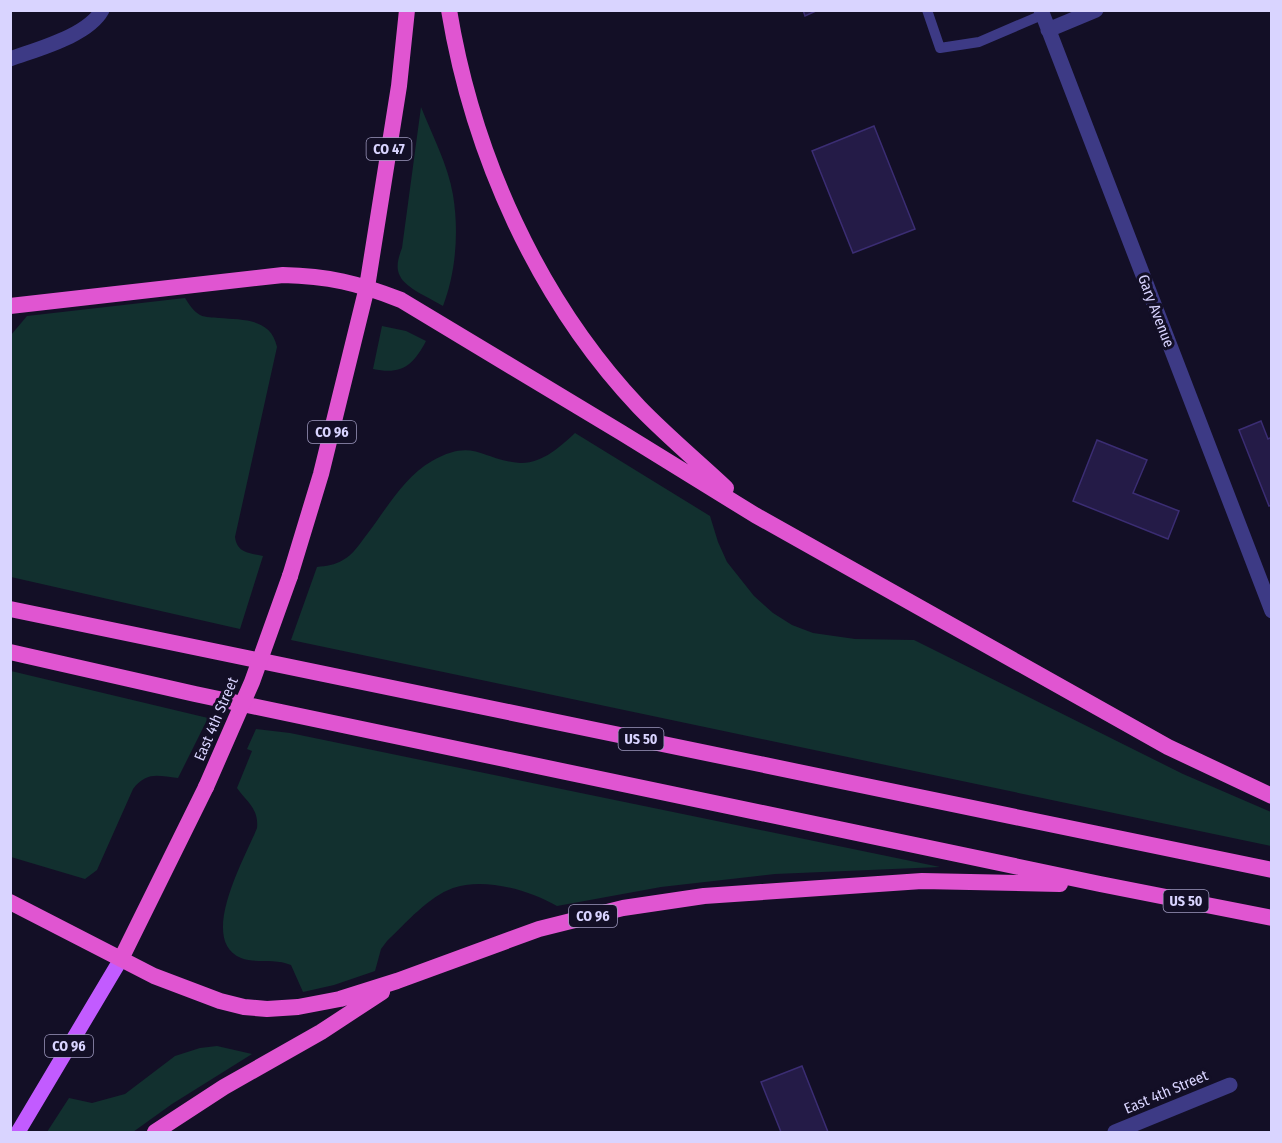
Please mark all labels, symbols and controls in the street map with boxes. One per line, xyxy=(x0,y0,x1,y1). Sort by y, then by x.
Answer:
road number: CO 47 xyxy=(366,138,412,160)
street label: Gary Avenue xyxy=(1134,272,1178,350)
road number: CO 96 xyxy=(308,421,356,443)
street label: East 4th Street xyxy=(190,674,242,764)
road number: US 50 xyxy=(618,728,664,750)
road number: US 50 xyxy=(1164,890,1208,912)
road number: CO 96 xyxy=(569,905,617,927)
road number: CO 96 xyxy=(45,1035,93,1057)
street label: East 4th Street xyxy=(1121,1066,1211,1118)

